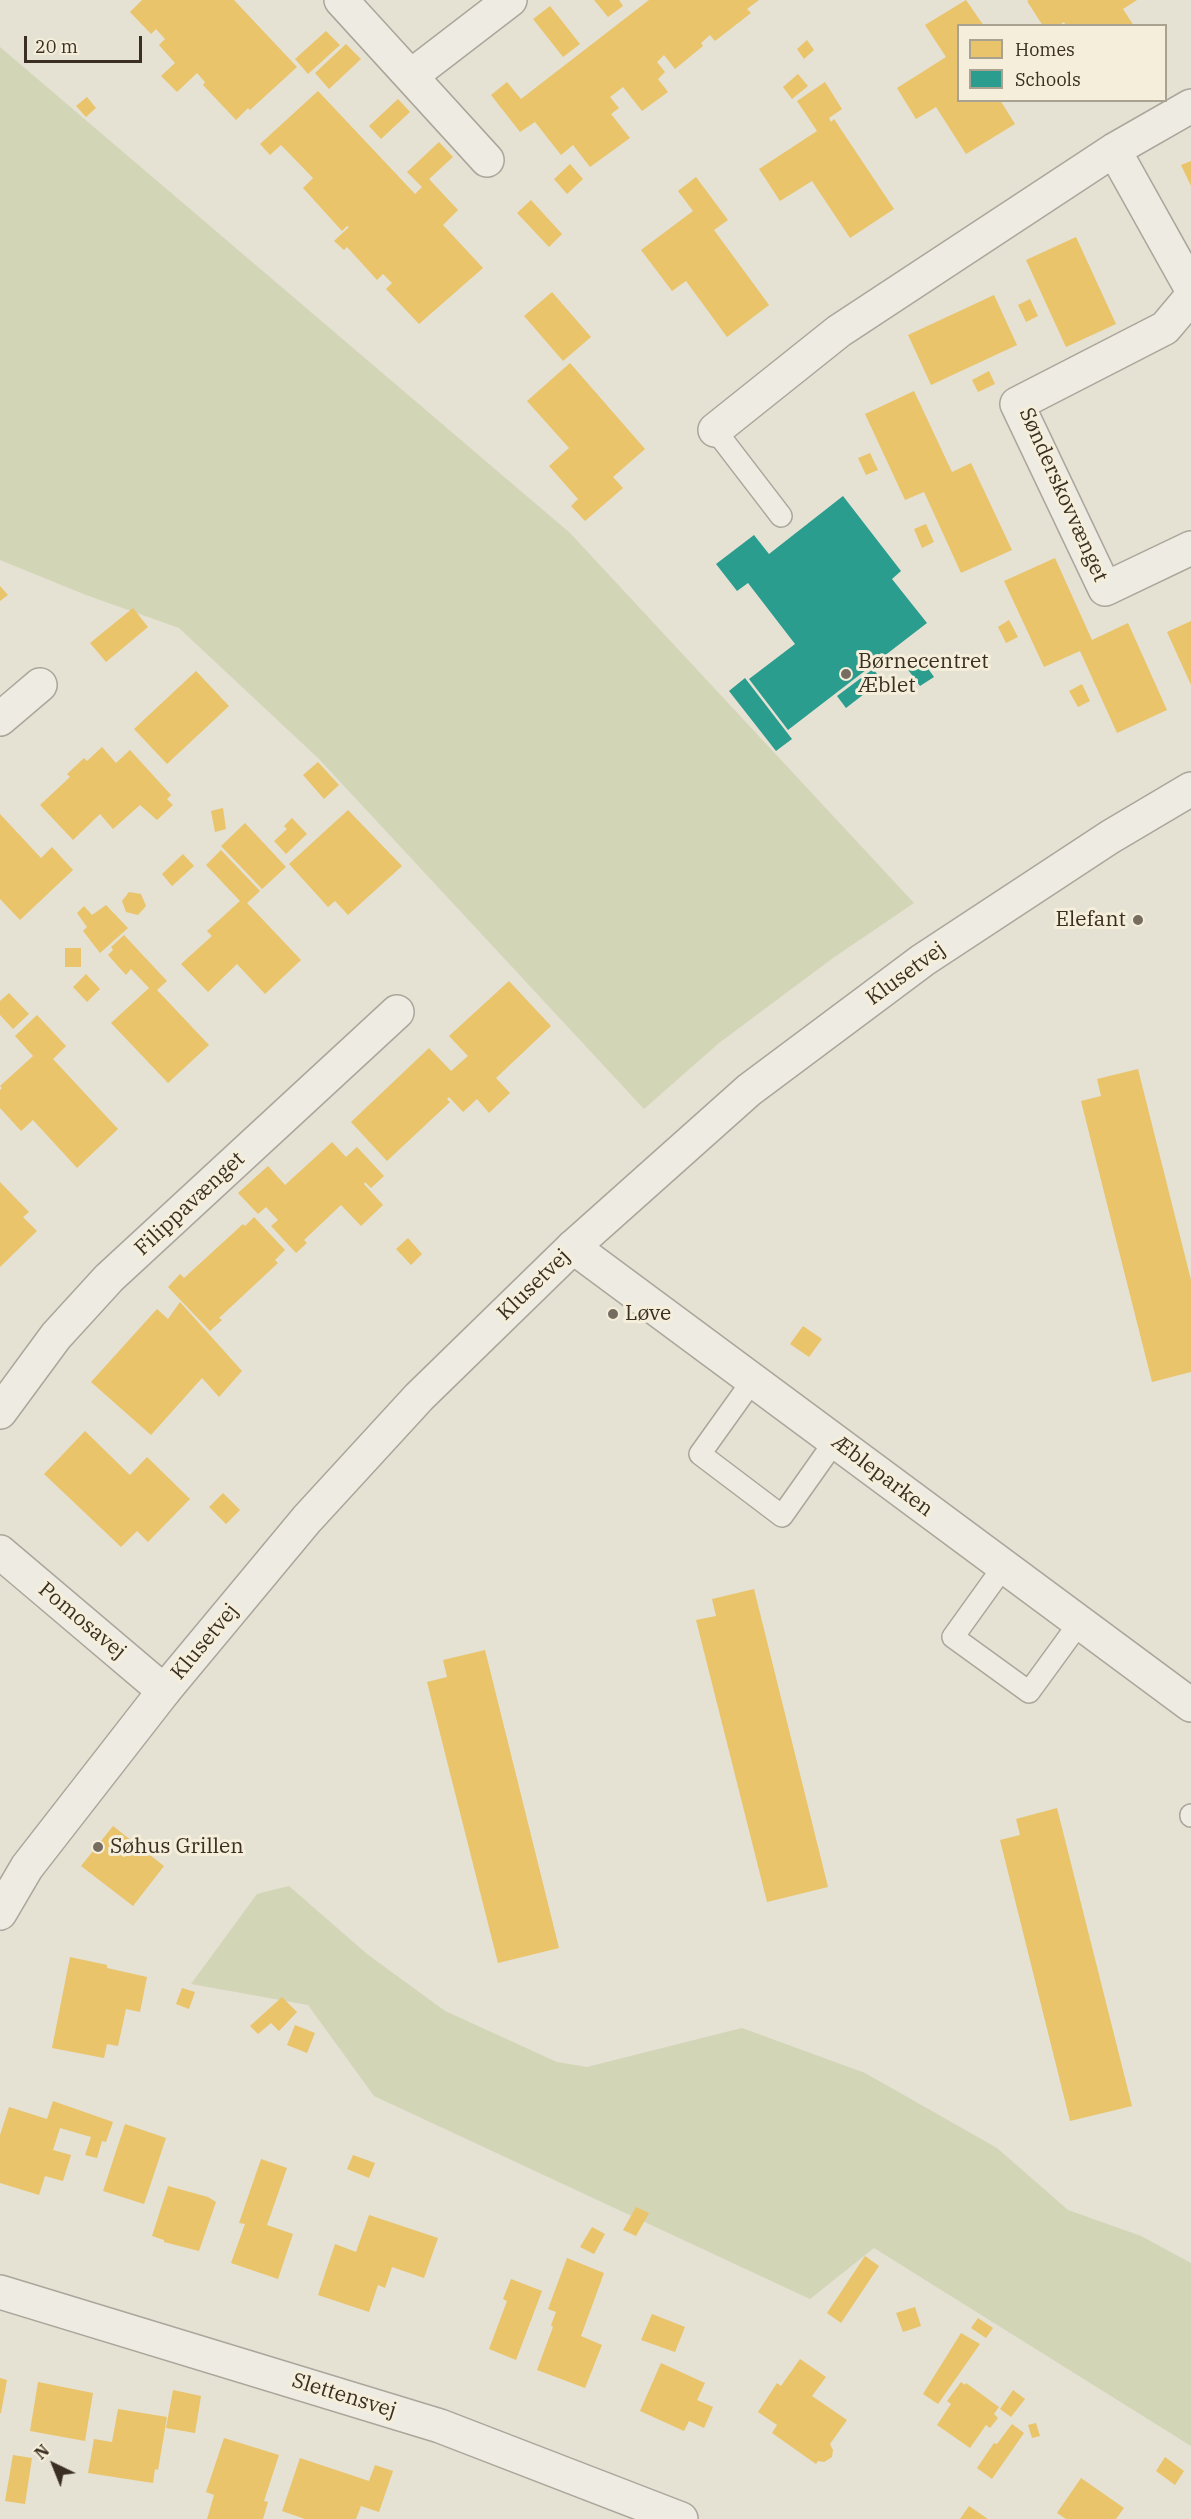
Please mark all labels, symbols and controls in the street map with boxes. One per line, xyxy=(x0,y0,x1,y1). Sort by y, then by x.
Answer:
scale bar xyxy=(27,24,146,62)
legend xyxy=(957,24,1167,102)
text: 20 m xyxy=(35,35,78,58)
text: Homes xyxy=(1015,38,1075,61)
text: Schools xyxy=(1015,68,1081,91)
street label: Sønderskovvænget xyxy=(1013,404,1113,586)
place label: Børnecentret Æblet xyxy=(858,649,989,699)
marker: Børnecentret Æblet xyxy=(839,667,853,681)
place label: Elefant xyxy=(1056,907,1126,933)
marker: Elefant xyxy=(1131,913,1145,927)
street label: Klusetvej xyxy=(862,937,950,1011)
street label: Filippavænget xyxy=(130,1147,250,1261)
street label: Klusetvej xyxy=(492,1244,576,1326)
place label: Løve xyxy=(625,1301,671,1327)
marker: Løve xyxy=(606,1307,620,1321)
street label: Æbleparken xyxy=(826,1430,938,1522)
street label: Pomosavej xyxy=(33,1577,131,1665)
street label: Klusetvej xyxy=(166,1599,244,1685)
place label: Søhus Grillen xyxy=(110,1834,244,1860)
marker: Søhus Grillen xyxy=(91,1840,105,1854)
street label: Slettensvej xyxy=(289,2368,399,2424)
north arrow xyxy=(24,2435,84,2495)
text: N xyxy=(30,2440,53,2463)

